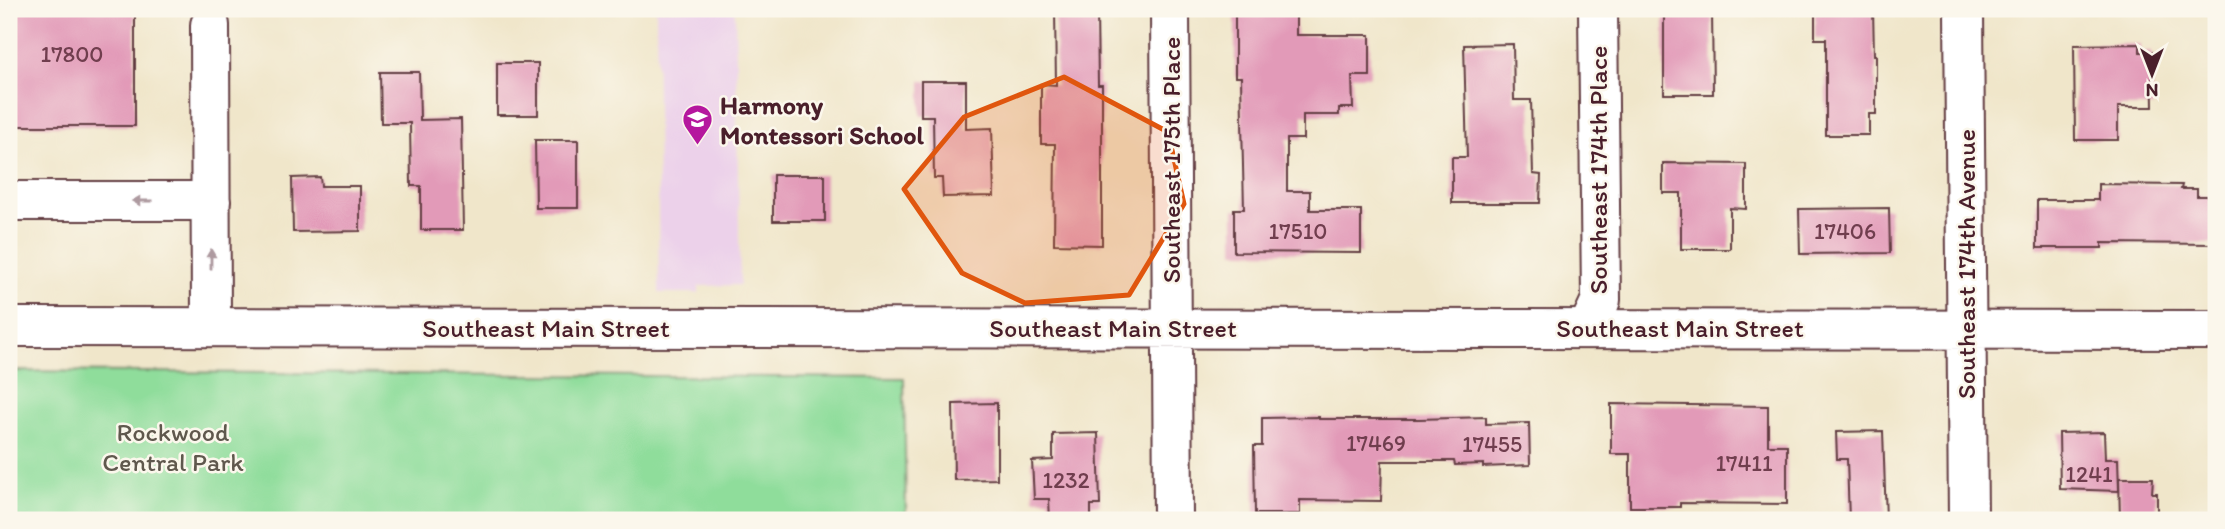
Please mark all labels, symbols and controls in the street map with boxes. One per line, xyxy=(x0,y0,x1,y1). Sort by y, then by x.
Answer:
street label: Southeast 175th Place xyxy=(1155,37,1187,283)
north arrow xyxy=(2116,38,2186,108)
house number: 17800 xyxy=(40,40,104,68)
street label: Southeast 174th Place xyxy=(1582,46,1614,294)
text: N xyxy=(2146,79,2158,102)
place label: Harmony Montessori School xyxy=(720,89,925,151)
school or university icon: Harmony Montessori School xyxy=(680,103,714,147)
street label: Southeast 174th Avenue xyxy=(1950,129,1982,399)
one-way arrow xyxy=(131,195,153,207)
house number: 17510 xyxy=(1269,217,1328,245)
house number: 17406 xyxy=(1814,217,1876,245)
one-way arrow xyxy=(205,248,217,270)
street label: Southeast Main Street xyxy=(422,312,670,344)
street label: Southeast Main Street xyxy=(989,312,1237,344)
street label: Southeast Main Street xyxy=(1556,312,1804,344)
park label: Rockwood Central Park xyxy=(102,416,244,478)
house number: 17469 xyxy=(1346,429,1406,457)
house number: 17455 xyxy=(1462,430,1522,458)
house number: 17411 xyxy=(1715,449,1773,477)
house number: 1241 xyxy=(2065,460,2113,488)
house number: 1232 xyxy=(1042,466,1090,494)

